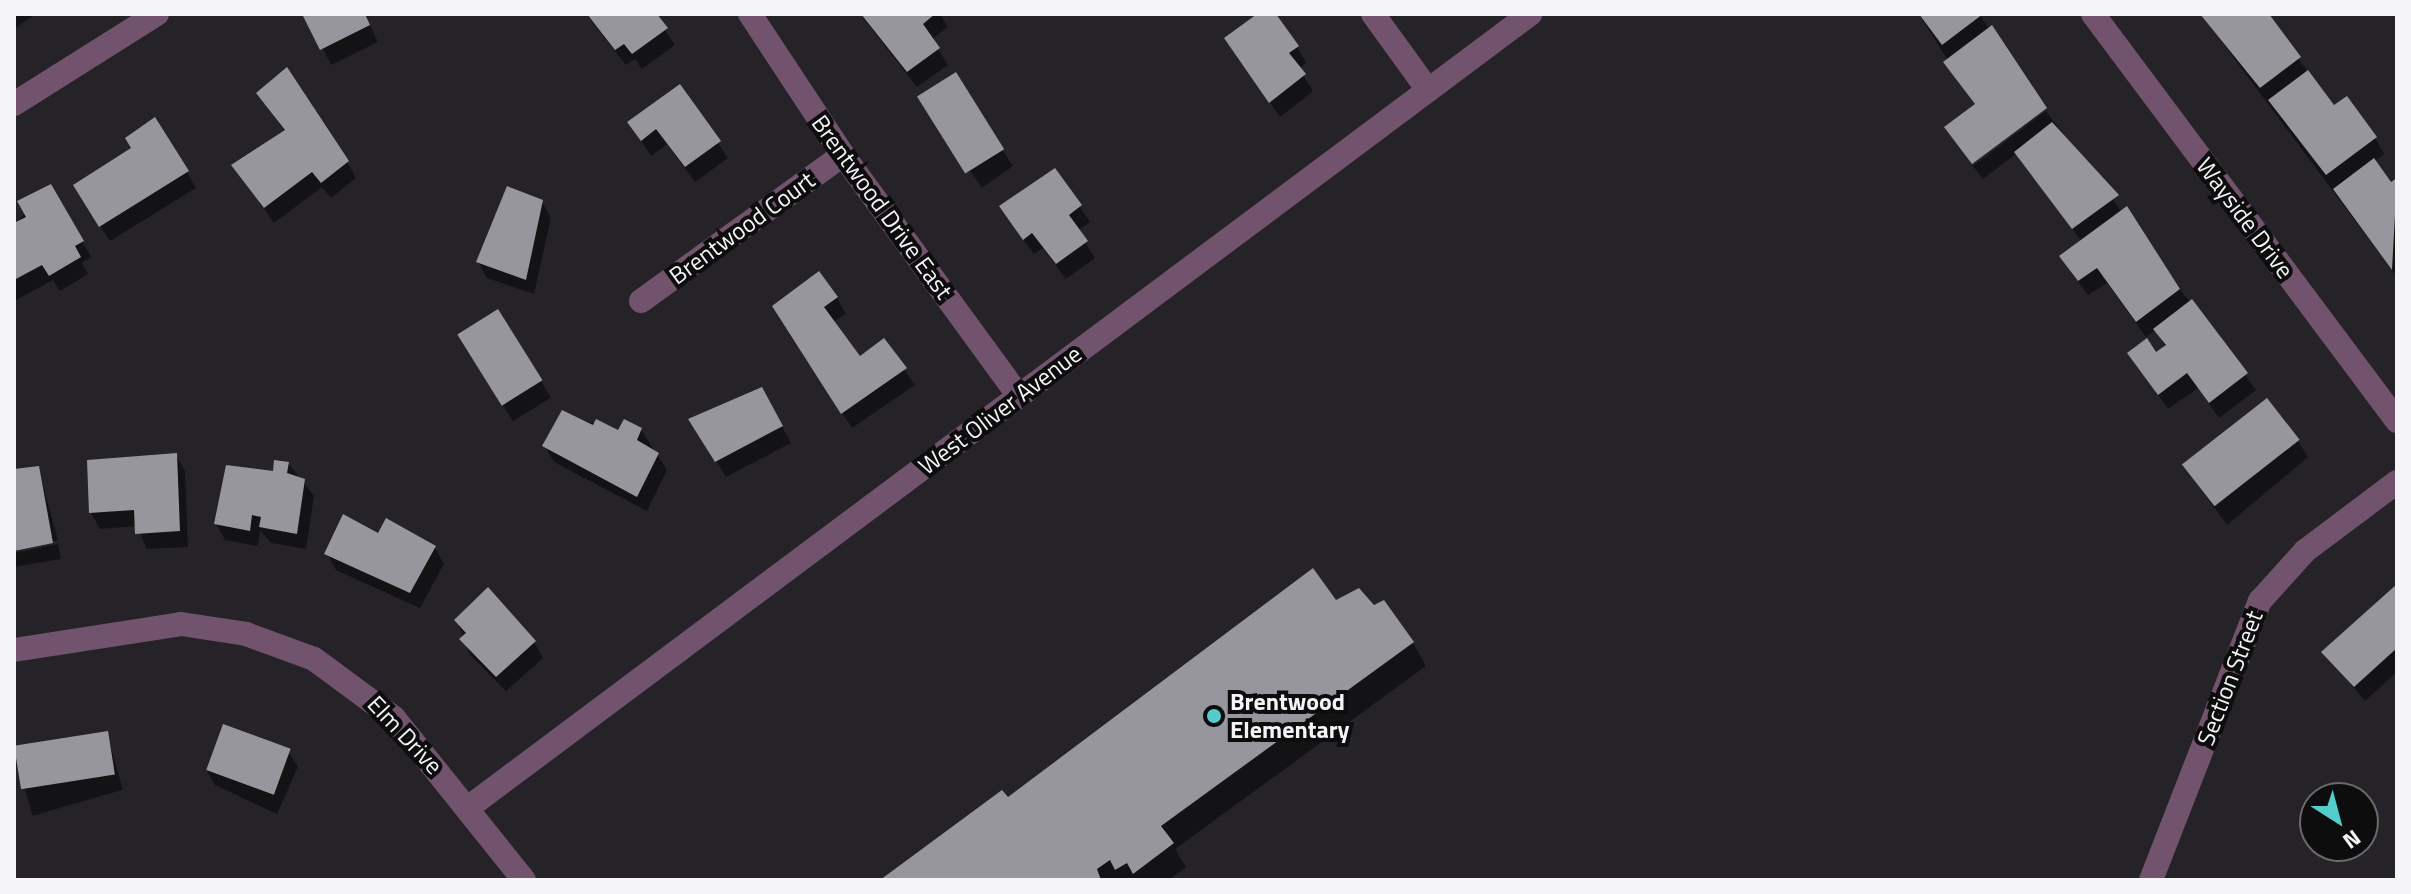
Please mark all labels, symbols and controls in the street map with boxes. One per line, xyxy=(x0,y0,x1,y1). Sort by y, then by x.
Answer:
street label: Brentwood Drive East xyxy=(806,109,958,305)
street label: Wayside Drive xyxy=(2190,152,2300,284)
street label: Brentwood Court xyxy=(664,166,820,290)
street label: West Oliver Avenue xyxy=(913,339,1087,481)
street label: Section Street xyxy=(2191,607,2269,749)
place label: Brentwood Elementary xyxy=(1230,688,1350,744)
street label: Elm Drive xyxy=(362,690,448,780)
marker: Brentwood Elementary xyxy=(1205,707,1223,725)
north arrow xyxy=(2299,782,2379,862)
text: N xyxy=(2336,822,2368,858)

